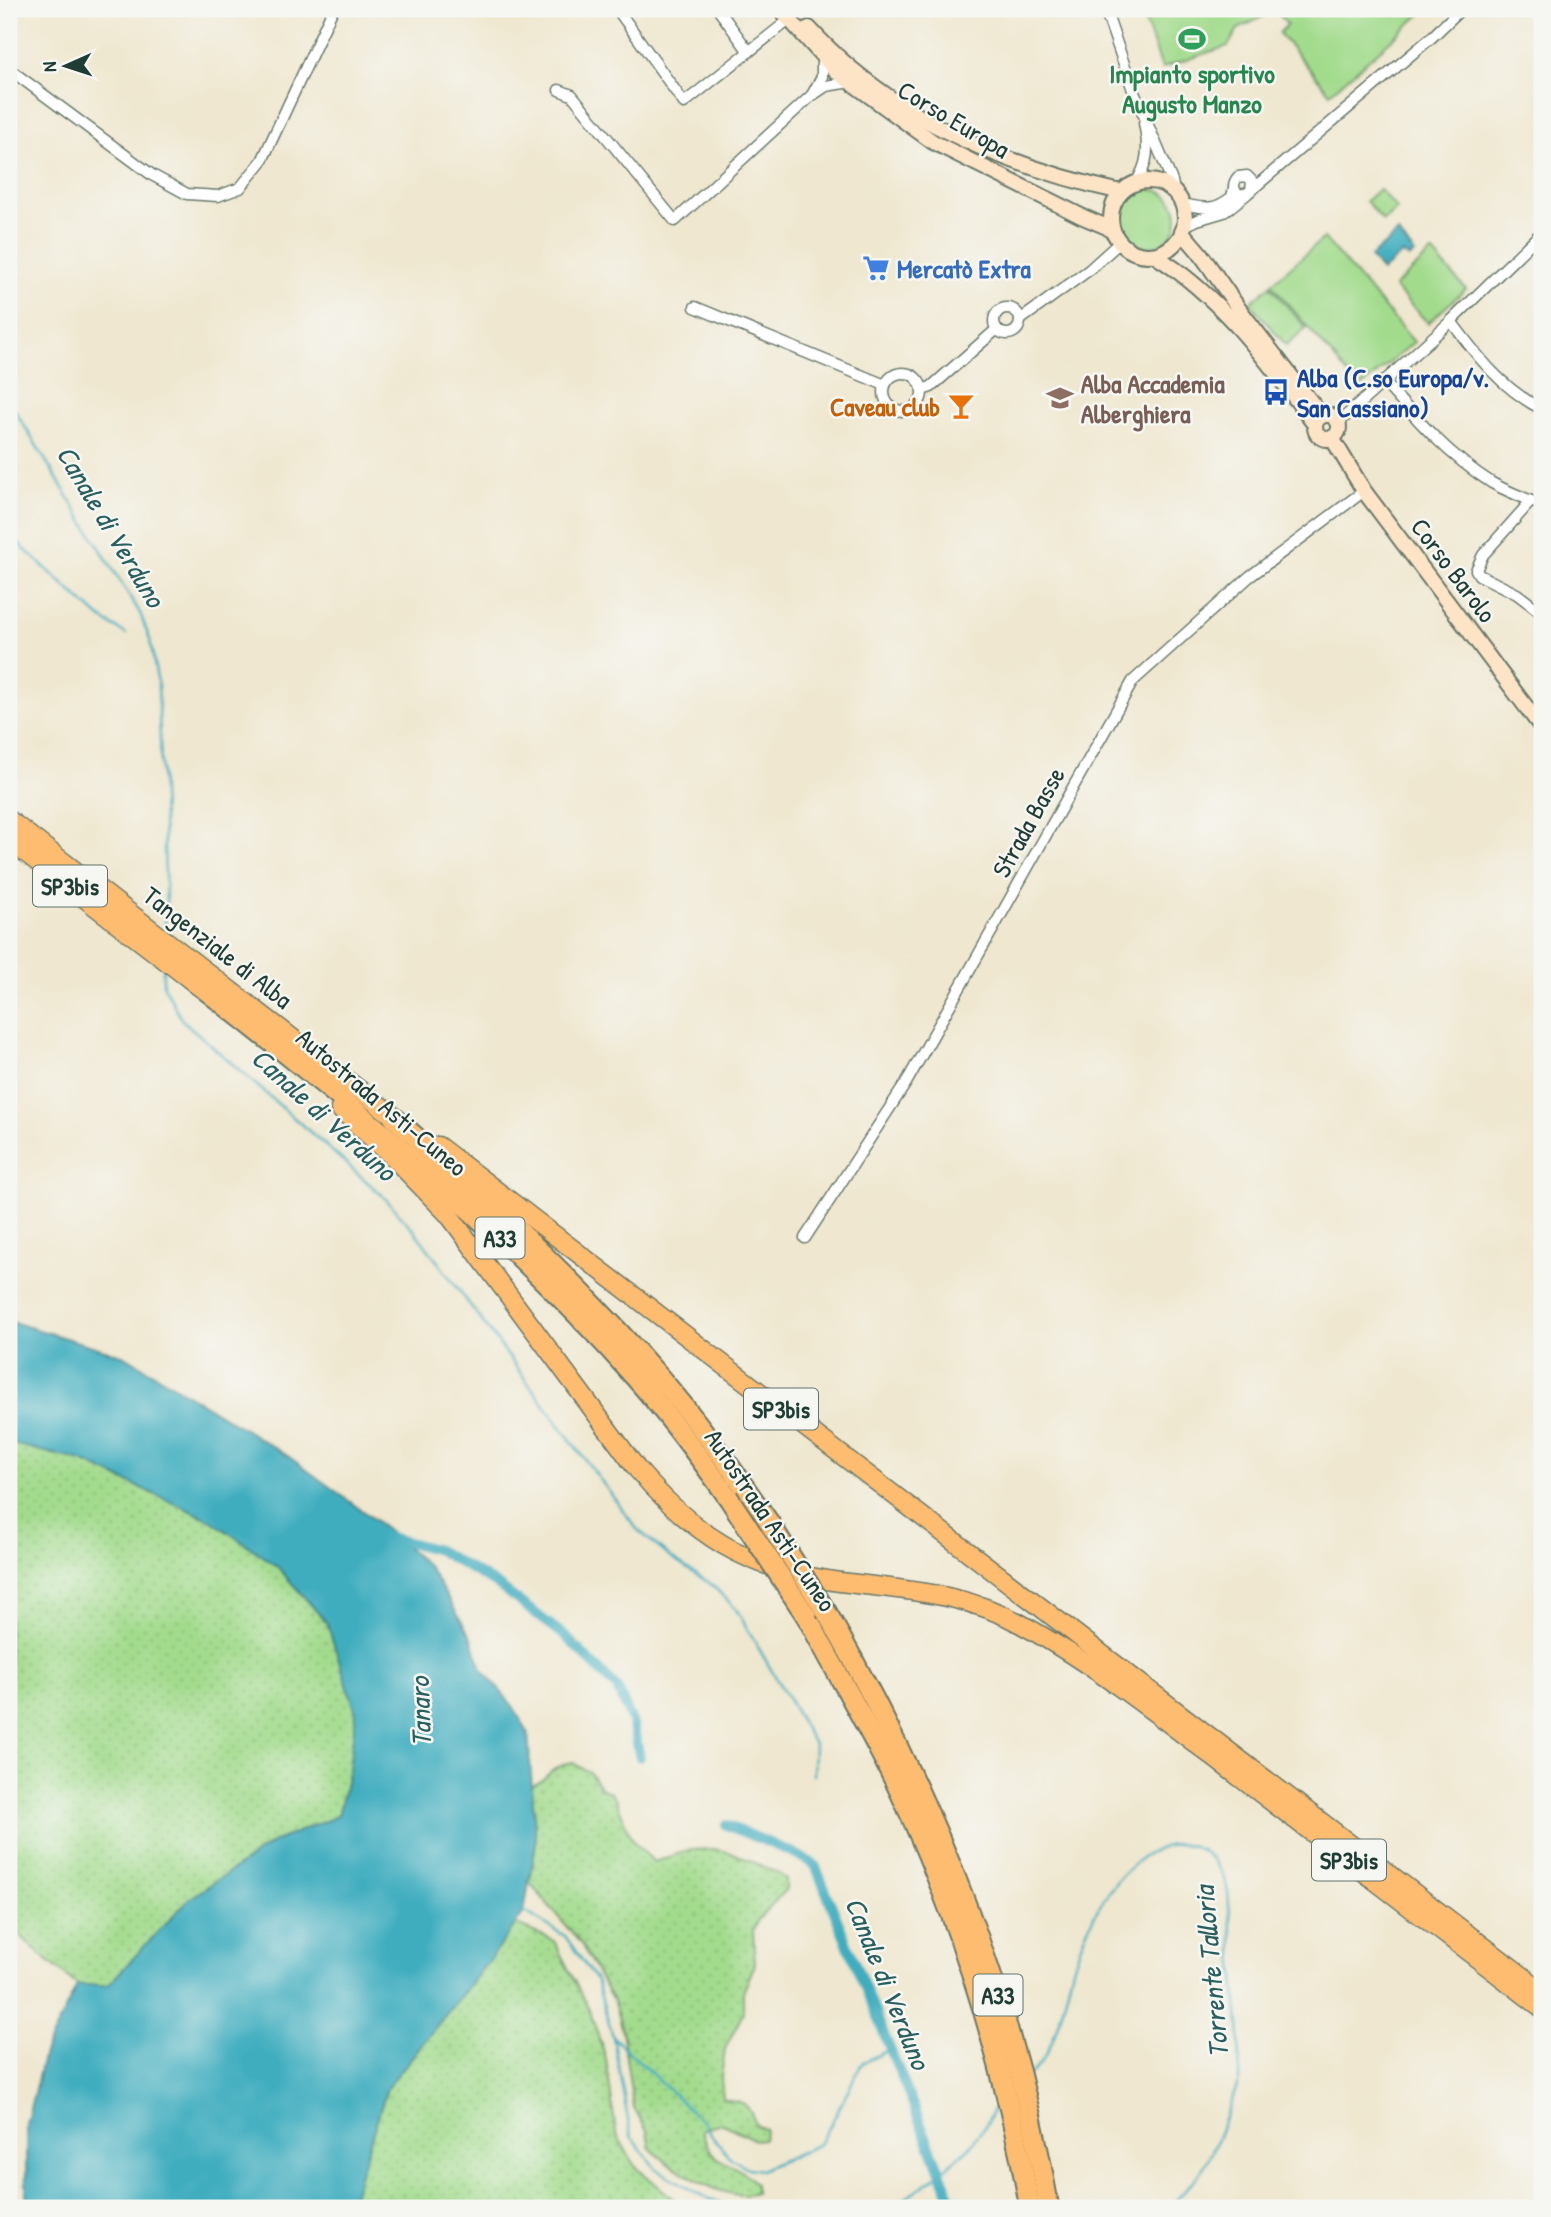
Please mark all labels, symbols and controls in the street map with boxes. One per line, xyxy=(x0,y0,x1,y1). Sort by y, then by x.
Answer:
sports icon: Impianto sportivo Augusto Manzo xyxy=(1177,24,1207,54)
north arrow xyxy=(32,32,102,102)
place label: Impianto sportivo Augusto Manzo xyxy=(1109,56,1275,122)
text: N xyxy=(36,61,62,73)
street label: Corso Europa xyxy=(891,72,1017,166)
place label: Mercatò Extra xyxy=(897,251,1032,286)
supermarket icon: Mercatò Extra xyxy=(861,253,891,283)
place label: Alba (C.so Europa/v. San Cassiano) xyxy=(1297,360,1489,425)
place label: Alba Accademia Alberghiera xyxy=(1081,366,1226,432)
bus stop icon: Alba (C.so Europa/v. San Cassiano) xyxy=(1261,377,1291,407)
school or university icon: Alba Accademia Alberghiera xyxy=(1045,383,1075,413)
place label: Caveau club xyxy=(830,389,940,424)
bar icon: Caveau club xyxy=(946,391,976,421)
water label: Canale di Verduno xyxy=(48,438,175,615)
street label: Corso Barolo xyxy=(1403,511,1505,629)
street label: Strada Basse xyxy=(983,761,1073,883)
road number: SP3bis xyxy=(33,866,107,906)
street label: Tangenziale di Alba xyxy=(136,878,300,1016)
street label: Autostrada Asti-Cuneo xyxy=(289,1020,475,1184)
water label: Canale di Verduno xyxy=(244,1039,406,1190)
road number: A33 xyxy=(476,1218,524,1258)
road number: SP3bis xyxy=(744,1388,818,1429)
street label: Autostrada Asti-Cuneo xyxy=(697,1422,845,1618)
water label: Tanaro xyxy=(400,1675,440,1748)
road number: SP3bis xyxy=(1312,1840,1386,1881)
water label: Torrente Talloria xyxy=(1184,1881,1237,2060)
water label: Canale di Verduno xyxy=(836,1891,940,2076)
road number: A33 xyxy=(974,1974,1023,2016)

